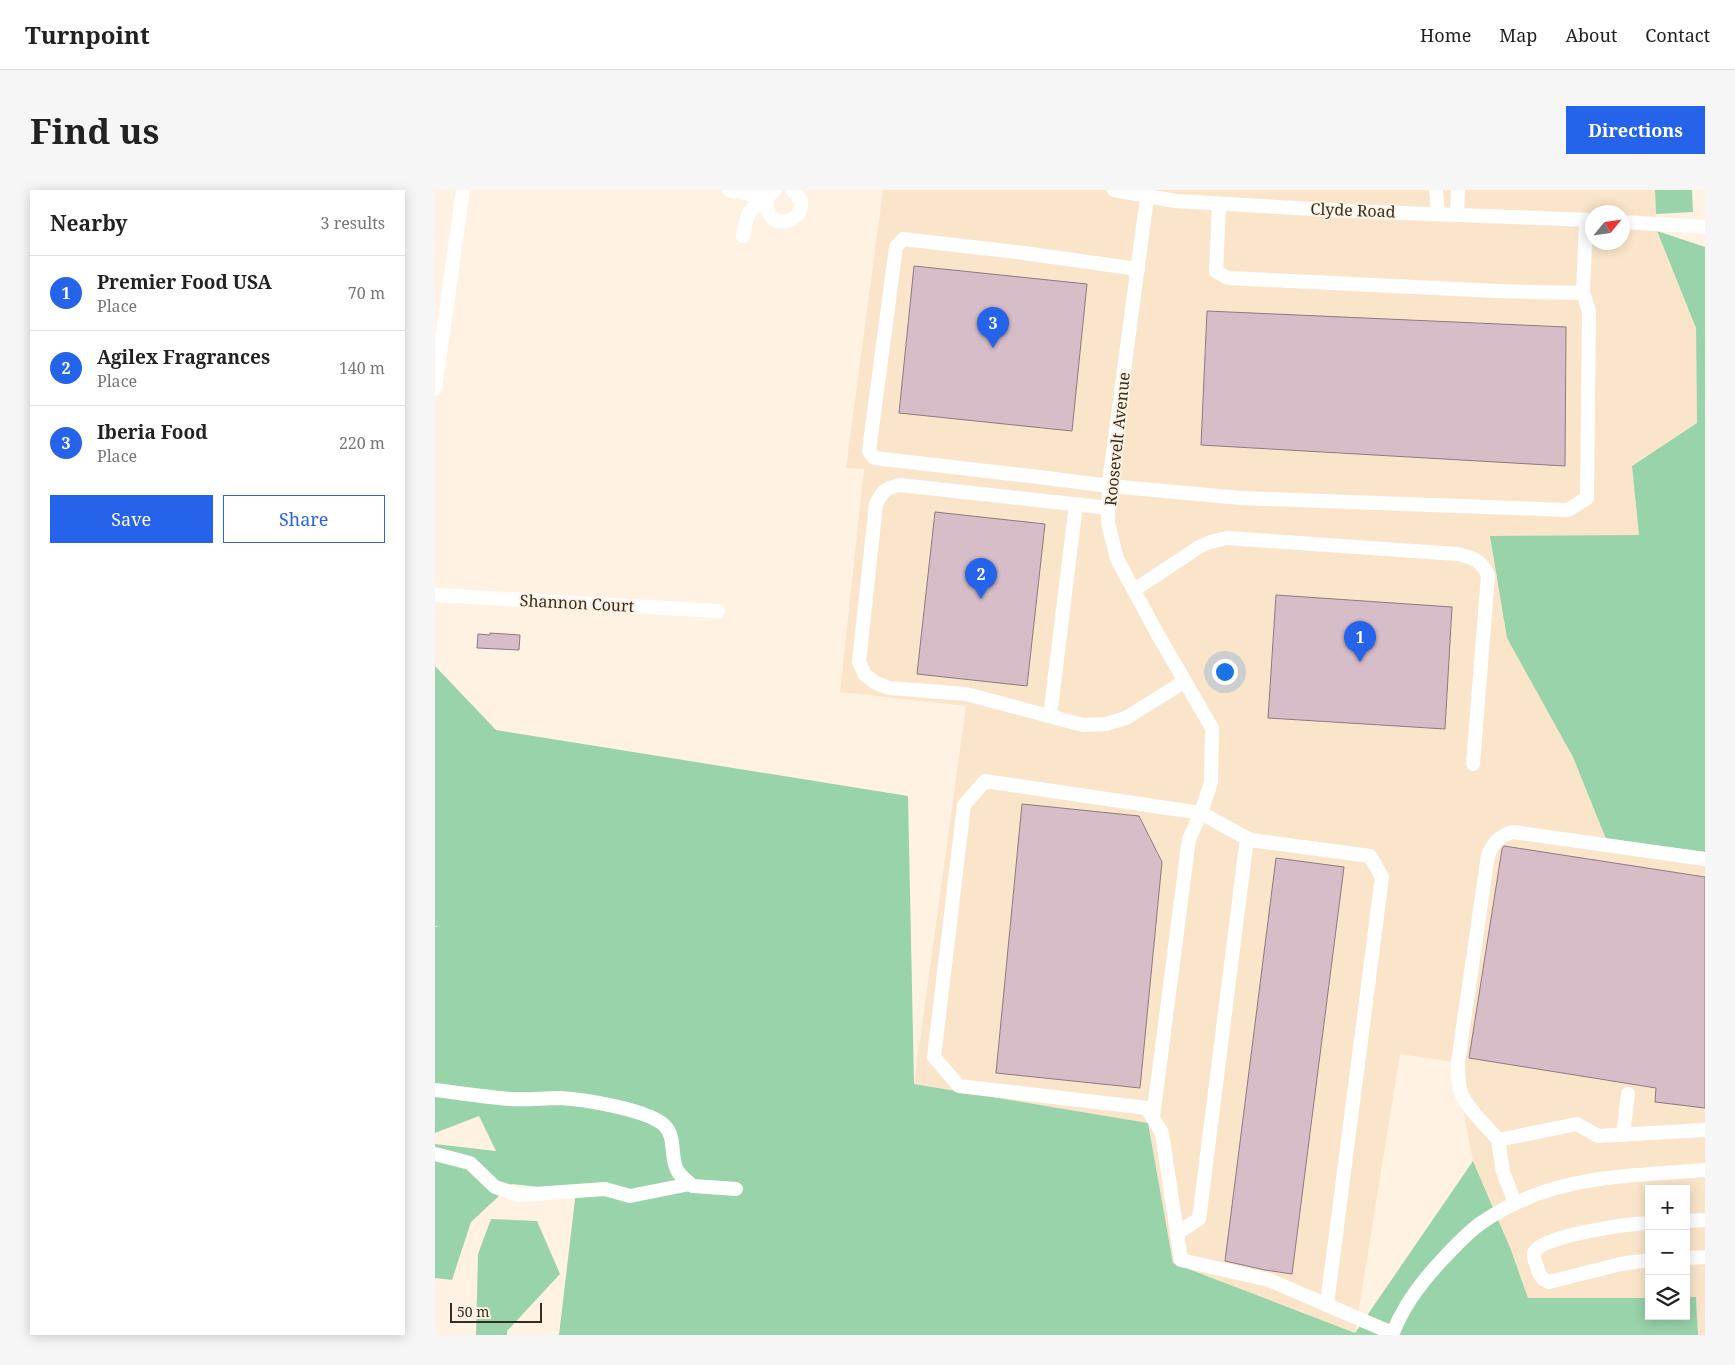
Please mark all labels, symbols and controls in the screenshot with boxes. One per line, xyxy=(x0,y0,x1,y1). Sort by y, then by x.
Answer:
text: Turnpoint xyxy=(25,18,150,51)
text: Home xyxy=(1420,23,1471,47)
text: Map xyxy=(1499,23,1537,47)
text: About xyxy=(1565,23,1617,47)
text: Contact xyxy=(1645,23,1710,47)
button: Directions xyxy=(1566,106,1705,154)
text: Find us xyxy=(30,107,159,154)
street label: Clyde Road xyxy=(1310,198,1396,222)
north arrow xyxy=(1585,205,1630,250)
text: Nearby xyxy=(50,209,128,237)
text: 3 results xyxy=(321,212,385,234)
text: Premier Food USA xyxy=(97,269,272,295)
text: 1 xyxy=(61,282,71,304)
text: 70 m xyxy=(348,282,385,304)
text: Place xyxy=(97,295,137,317)
pin: 3 xyxy=(977,307,1009,348)
text: Agilex Fragrances xyxy=(97,344,270,370)
text: 2 xyxy=(61,357,71,379)
text: 140 m xyxy=(339,357,385,379)
text: Place xyxy=(97,370,137,392)
street label: Roosevelt Avenue xyxy=(1099,371,1135,507)
text: Iberia Food xyxy=(97,419,208,445)
text: 3 xyxy=(61,432,71,454)
text: 220 m xyxy=(339,432,385,454)
text: Place xyxy=(97,445,137,467)
button: Save xyxy=(50,495,213,543)
button: Share xyxy=(223,495,385,543)
pin: 2 xyxy=(965,558,997,599)
street label: Shannon Court xyxy=(519,589,635,617)
pin: 1 xyxy=(1344,621,1376,662)
your location xyxy=(1212,659,1238,685)
map controls xyxy=(1645,1185,1690,1320)
button: + xyxy=(1645,1185,1690,1230)
button: − xyxy=(1645,1230,1690,1275)
button: layers xyxy=(1645,1275,1690,1320)
scale bar xyxy=(450,1300,543,1323)
text: 50 m xyxy=(457,1302,490,1321)

